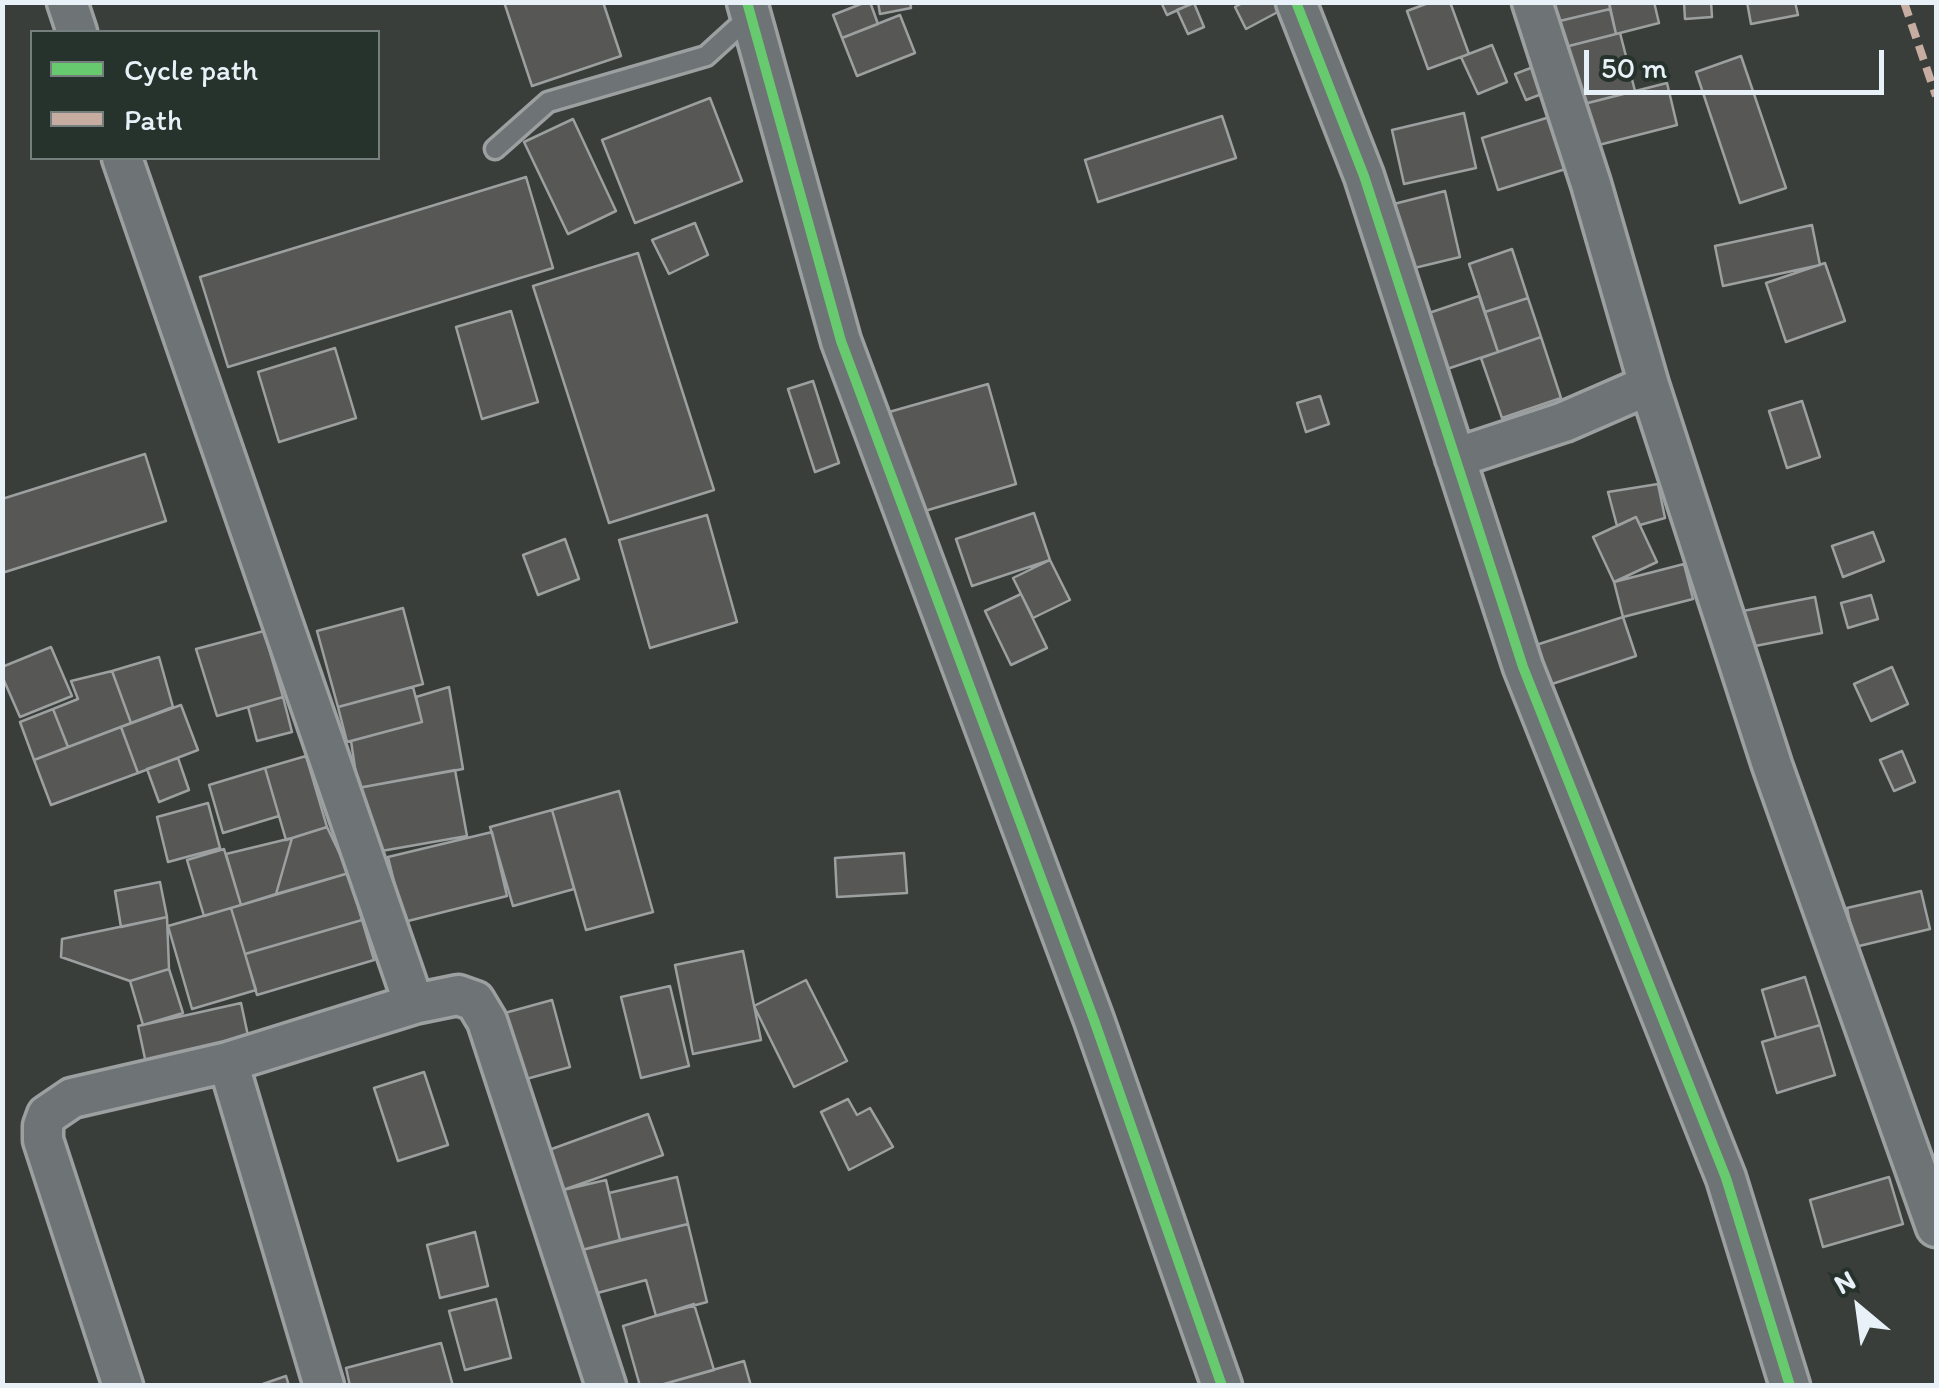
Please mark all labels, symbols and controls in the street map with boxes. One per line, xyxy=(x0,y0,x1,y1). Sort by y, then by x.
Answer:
legend xyxy=(30,30,380,160)
scale bar xyxy=(1589,30,1889,92)
text: 50 m xyxy=(1601,49,1667,86)
text: Cycle path xyxy=(124,51,258,88)
text: Path xyxy=(124,101,182,138)
north arrow xyxy=(1809,1258,1909,1358)
text: N xyxy=(1828,1262,1861,1301)

